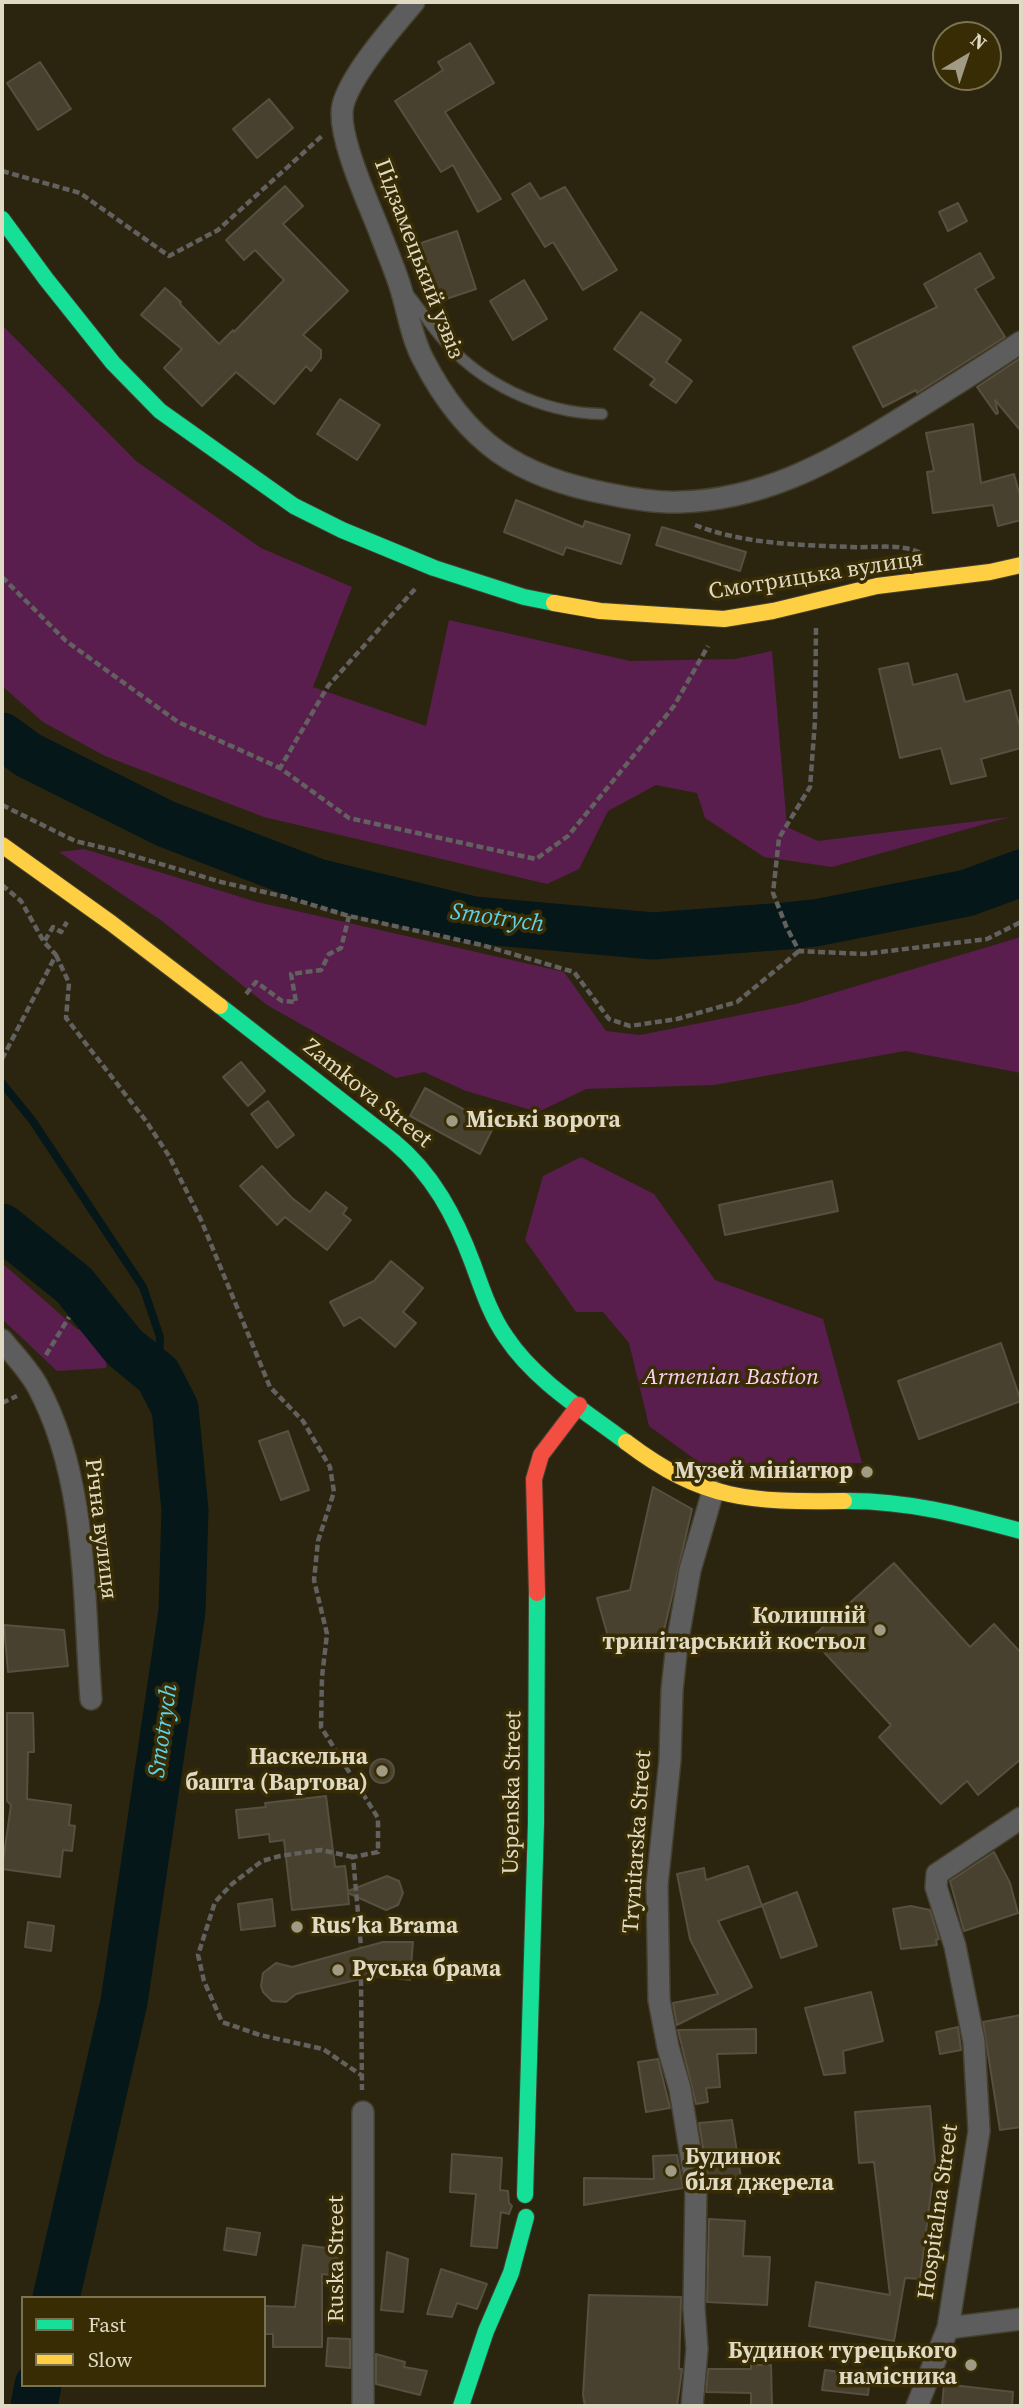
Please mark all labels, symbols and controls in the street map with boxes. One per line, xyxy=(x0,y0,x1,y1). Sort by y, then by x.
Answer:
north arrow xyxy=(932,21,1002,91)
text: N xyxy=(965,27,993,56)
street label: Підзамецький узвіз xyxy=(367,155,469,363)
street label: Смотрицька вулиця xyxy=(707,545,925,607)
water label: Smotrych xyxy=(448,898,546,940)
street label: Zamkova Street xyxy=(297,1034,437,1154)
place label: Міські ворота xyxy=(466,1107,621,1135)
marker: Міські ворота xyxy=(444,1113,460,1129)
park label: Armenian Bastion xyxy=(643,1364,819,1392)
street label: Річна вулиця xyxy=(78,1457,122,1601)
place label: Музей мініатюр xyxy=(675,1458,853,1486)
marker: Музей мініатюр xyxy=(859,1464,875,1480)
place label: Колишній тринітарський костьол xyxy=(602,1603,866,1657)
marker: Колишній тринітарський костьол xyxy=(872,1622,888,1638)
water label: Smotrych xyxy=(143,1682,185,1780)
street label: Uspenska Street xyxy=(498,1711,528,1875)
place label: Наскельна башта (Вартова) xyxy=(185,1744,368,1798)
street label: Trynitarska Street xyxy=(618,1750,658,1934)
marker: Наскельна башта (Вартова) xyxy=(374,1763,390,1779)
place label: Rusʹka Brama xyxy=(311,1913,458,1941)
marker: Rusʹka Brama xyxy=(289,1919,305,1935)
place label: Руська брама xyxy=(352,1956,501,1984)
marker: Руська брама xyxy=(330,1962,346,1978)
street label: Hospitalna Street xyxy=(913,2123,965,2301)
place label: Будинок біля джерела xyxy=(685,2144,834,2198)
marker: Будинок біля джерела xyxy=(663,2163,679,2179)
street label: Ruska Street xyxy=(323,2196,351,2322)
legend xyxy=(21,2296,266,2387)
text: Fast xyxy=(88,2310,126,2339)
place label: Будинок турецького намісника xyxy=(728,2338,957,2392)
text: Slow xyxy=(88,2345,132,2374)
marker: Будинок турецького намісника xyxy=(963,2357,979,2373)

